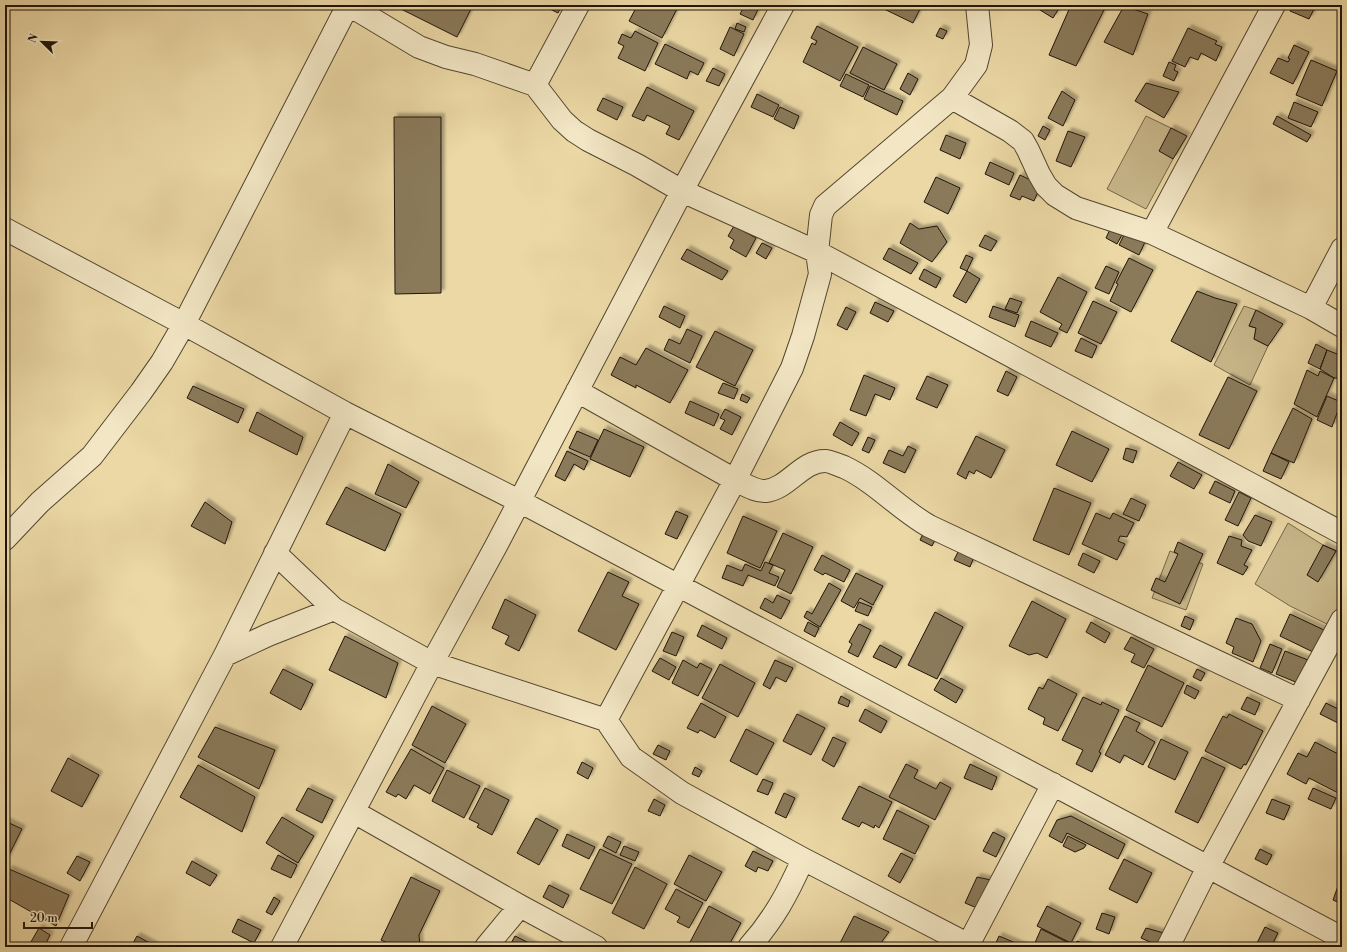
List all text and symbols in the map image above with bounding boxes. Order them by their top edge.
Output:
north arrow [22,22,62,62]
text: N [26,31,42,45]
scale bar [24,904,92,930]
text: 20 m [30,911,58,926]

